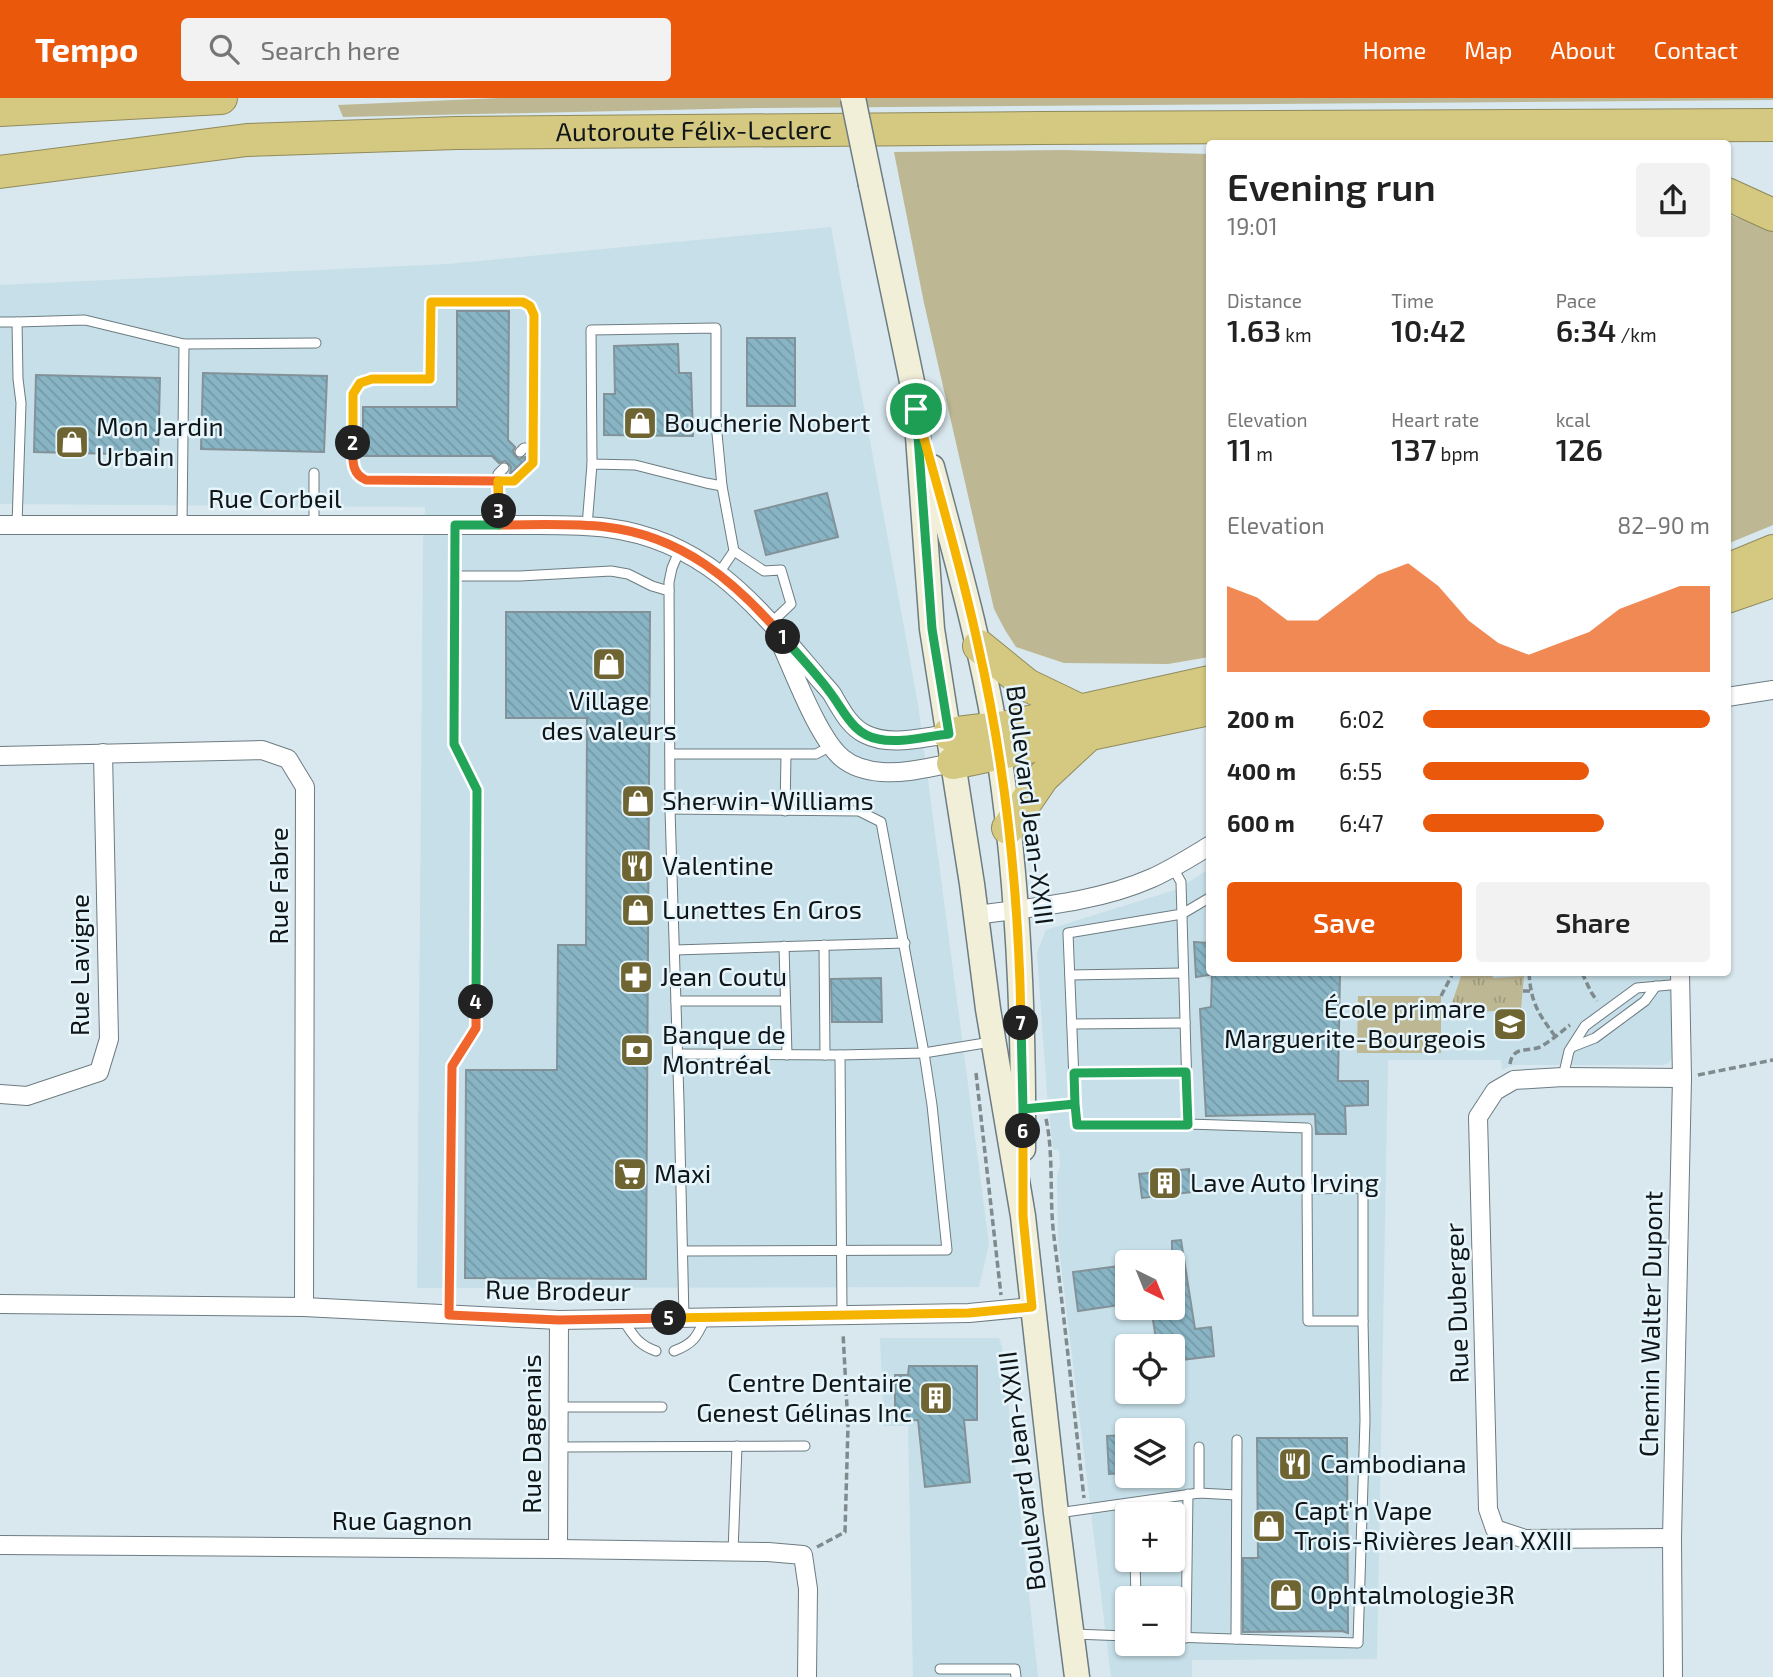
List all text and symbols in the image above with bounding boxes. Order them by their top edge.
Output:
search box [181,18,671,81]
text: Tempo [35,29,139,69]
icon: search [205,30,243,68]
text: Search here [261,34,400,65]
text: Home [1363,35,1426,64]
text: Map [1464,35,1512,64]
text: About [1550,35,1616,64]
text: Contact [1654,35,1738,64]
street label: Autoroute Félix-Leclerc [556,113,832,146]
text: Evening run [1227,163,1436,209]
button: share [1636,163,1710,237]
text: 19:01 [1227,212,1278,240]
text: Distance [1227,289,1302,312]
text: Time [1391,289,1434,312]
text: Pace [1556,289,1597,312]
text: 1.63 [1227,312,1281,348]
text: 10:42 [1391,312,1466,348]
text: 6:34 [1556,312,1616,348]
text: km [1281,323,1312,346]
text: /km [1616,323,1657,346]
pin [886,379,946,439]
icon: arrive [897,390,935,428]
shop icon: Boucherie Nobert [621,404,659,442]
place label: Boucherie Nobert [664,406,870,437]
text: Elevation [1227,408,1308,431]
text: Heart rate [1391,408,1479,431]
text: kcal [1556,408,1590,431]
place label: Mon Jardin Urbain [96,410,224,471]
shop icon: Mon Jardin Urbain [53,423,91,461]
pin: 2 [336,426,370,460]
text: 2 [347,431,358,454]
text: 11 [1227,431,1252,467]
text: 137 [1391,431,1436,467]
text: 126 [1556,431,1603,467]
text: m [1252,442,1273,465]
text: bpm [1436,442,1479,465]
street label: Rue Corbeil [208,482,342,513]
pin: 3 [482,494,516,528]
text: 3 [493,499,504,522]
text: Elevation [1227,511,1325,539]
text: 82–90 m [1617,511,1710,539]
pin: 1 [766,620,800,654]
text: 1 [778,625,787,648]
shop icon: Village des valeurs [590,645,628,683]
street label: Boulevard Jean-XXIII [1001,683,1062,926]
place label: Village des valeurs [541,684,677,745]
text: 200 m [1227,705,1295,733]
text: 6:02 [1339,705,1384,733]
text: 400 m [1227,757,1296,785]
text: 6:55 [1339,757,1382,785]
shop icon: Sherwin-Williams [619,782,657,820]
place label: Sherwin-Williams [662,784,874,815]
text: 600 m [1227,809,1295,837]
text: 6:47 [1339,809,1384,837]
street label: Rue Fabre [262,827,293,945]
restaurant icon: Valentine [618,847,656,885]
place label: Valentine [662,849,774,880]
button: Save [1227,882,1462,962]
button: Share [1476,882,1710,962]
shop icon: Lunettes En Gros [619,891,657,929]
place label: Lunettes En Gros [662,893,862,924]
street label: Rue Lavigne [63,894,94,1036]
pharmacy icon: Jean Coutu [617,958,655,996]
place label: Jean Coutu [660,960,787,991]
pin: 4 [458,984,494,1020]
text: 4 [469,990,482,1013]
place label: École primare Marguerite-Bourgeois [1224,992,1486,1053]
school or university icon: École primare Marguerite-Bourgeois [1491,1005,1529,1043]
pin: 7 [1004,1006,1038,1040]
text: 7 [1015,1011,1026,1034]
place label: Banque de Montréal [662,1018,786,1079]
bank icon: Banque de Montréal [618,1031,656,1069]
pin: 6 [1006,1114,1040,1148]
text: 6 [1017,1119,1028,1142]
supermarket icon: Maxi [611,1155,649,1193]
place label: Maxi [654,1157,711,1188]
building icon: Lave Auto Irving [1146,1164,1184,1202]
place label: Lave Auto Irving [1190,1166,1379,1197]
street label: Chemin Walter Dupont [1632,1190,1667,1457]
street label: Rue Duberger [1437,1222,1474,1384]
north arrow [1115,1250,1185,1320]
map controls [1115,1250,1185,1656]
street label: Rue Brodeur [485,1273,631,1306]
pin: 5 [652,1300,686,1336]
text: 5 [663,1306,674,1329]
button: locate [1115,1334,1185,1404]
street label: Boulevard Jean-XXIII [990,1350,1051,1593]
street label: Rue Dagenais [515,1354,546,1514]
place label: Centre Dentaire Genest Gélinas Inc [696,1366,912,1427]
building icon: Centre Dentaire Genest Gélinas Inc [917,1379,955,1417]
button: layers [1115,1418,1185,1488]
restaurant icon: Cambodiana [1276,1445,1314,1483]
place label: Cambodiana [1320,1447,1466,1478]
place label: Capt'n Vape Trois-Rivières Jean XXIII [1294,1494,1572,1555]
button: + [1115,1502,1185,1572]
street label: Rue Gagnon [332,1504,472,1535]
shop icon: Capt'n Vape Trois-Rivières Jean XXIII [1250,1507,1288,1545]
shop icon: Ophtalmologie3R [1267,1576,1305,1614]
place label: Ophtalmologie3R [1310,1578,1515,1609]
button: − [1115,1586,1185,1656]

